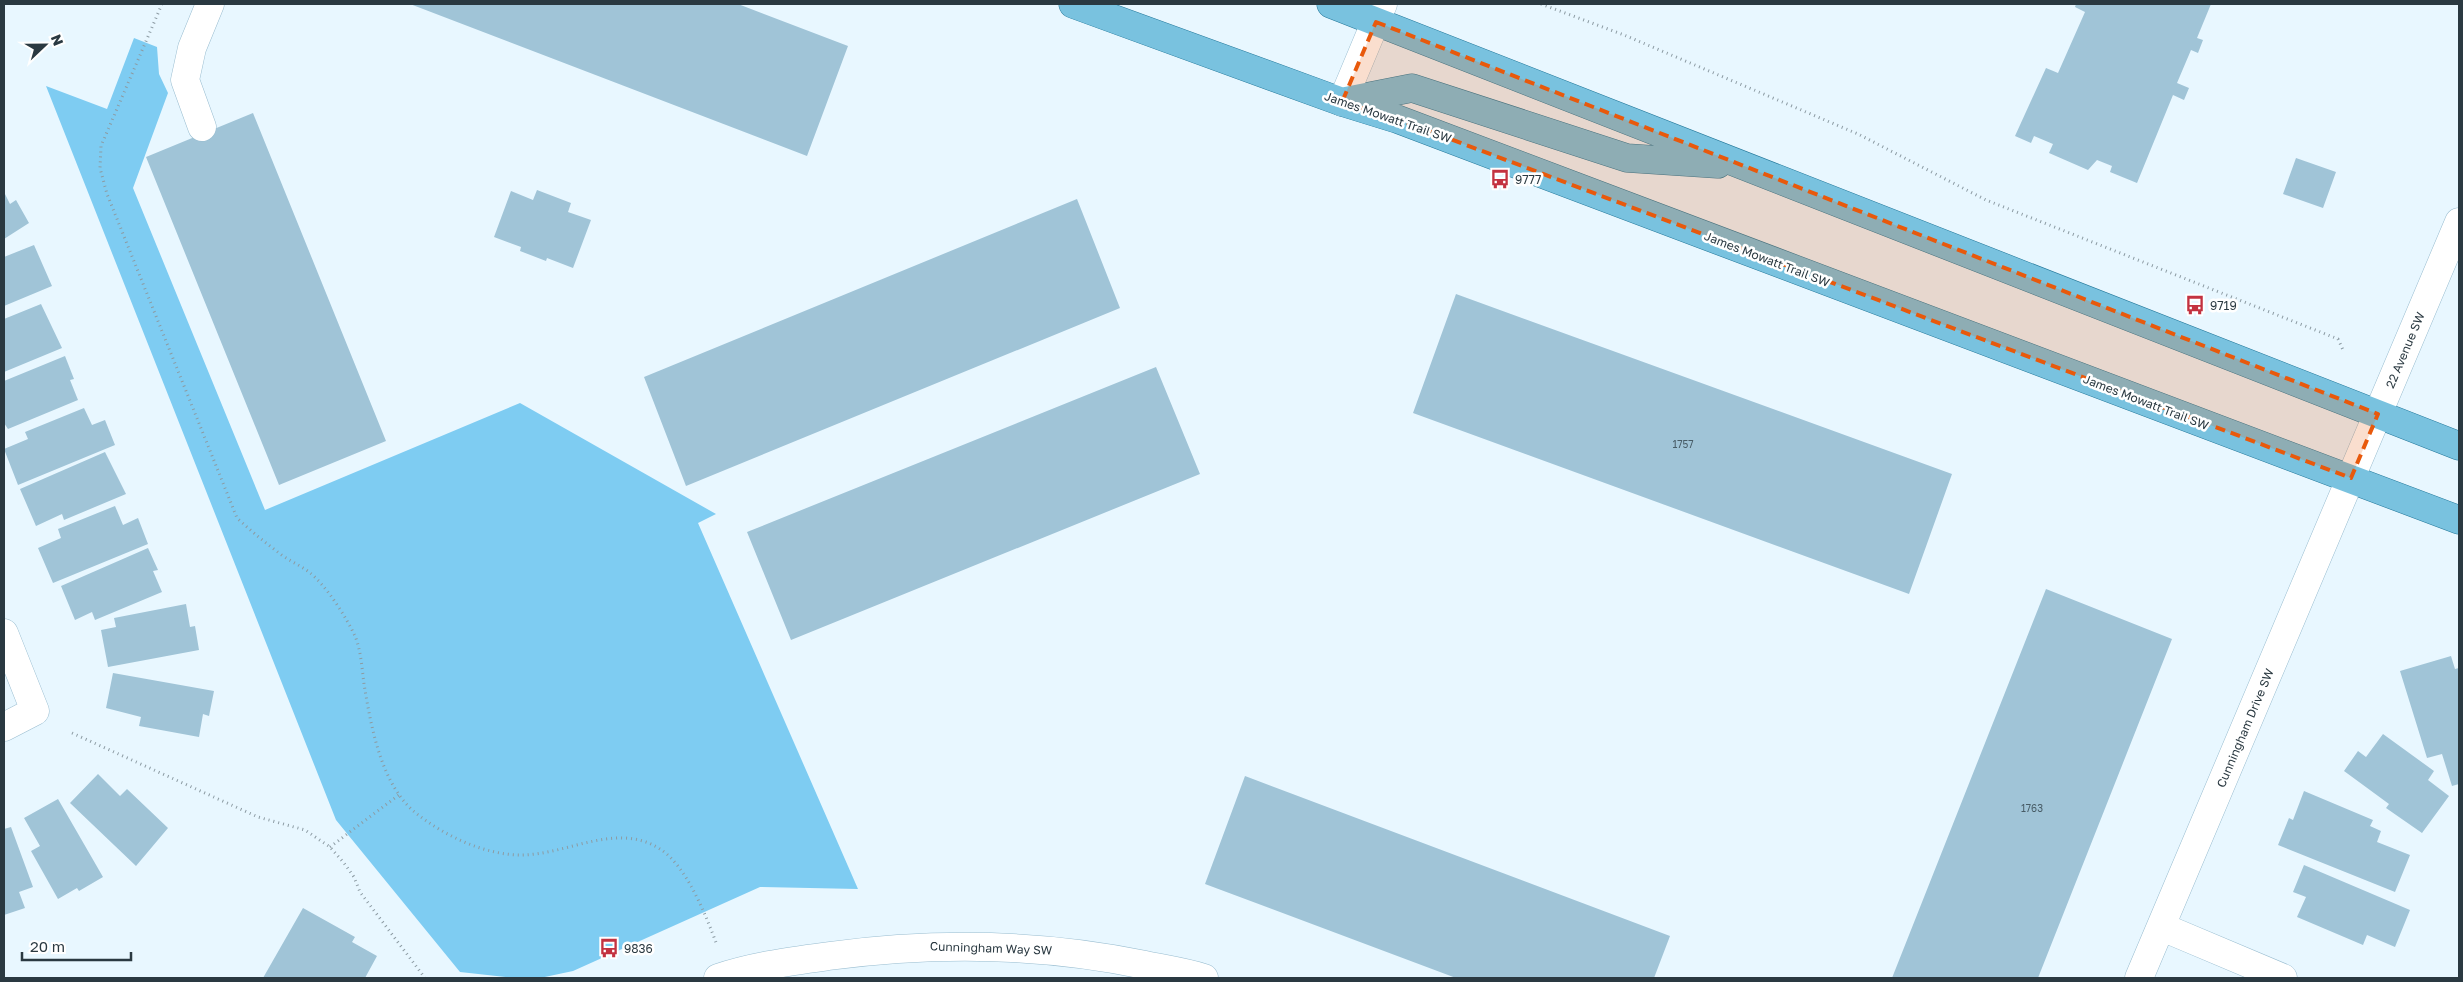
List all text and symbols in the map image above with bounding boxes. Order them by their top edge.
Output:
north arrow [20,20,70,70]
text: N [48,32,67,48]
street label: James Mowatt Trail SW [1323,88,1454,146]
bus stop icon: 9777 [1489,168,1511,190]
place label: 9777 [1515,172,1541,187]
street label: James Mowatt Trail SW [1702,228,1832,290]
bus stop icon: 9719 [2184,294,2206,316]
place label: 9719 [2210,298,2237,313]
street label: 22 Avenue SW [2382,309,2428,390]
street label: James Mowatt Trail SW [2081,371,2211,433]
house number: 1757 [1672,438,1694,450]
street label: Cunningham Drive SW [2213,666,2277,790]
house number: 1763 [2021,802,2043,814]
scale bar [22,930,131,962]
text: 20 m [30,937,65,955]
bus stop icon: 9836 [598,937,620,959]
street label: Cunningham Way SW [930,938,1053,958]
place label: 9836 [624,941,653,956]

